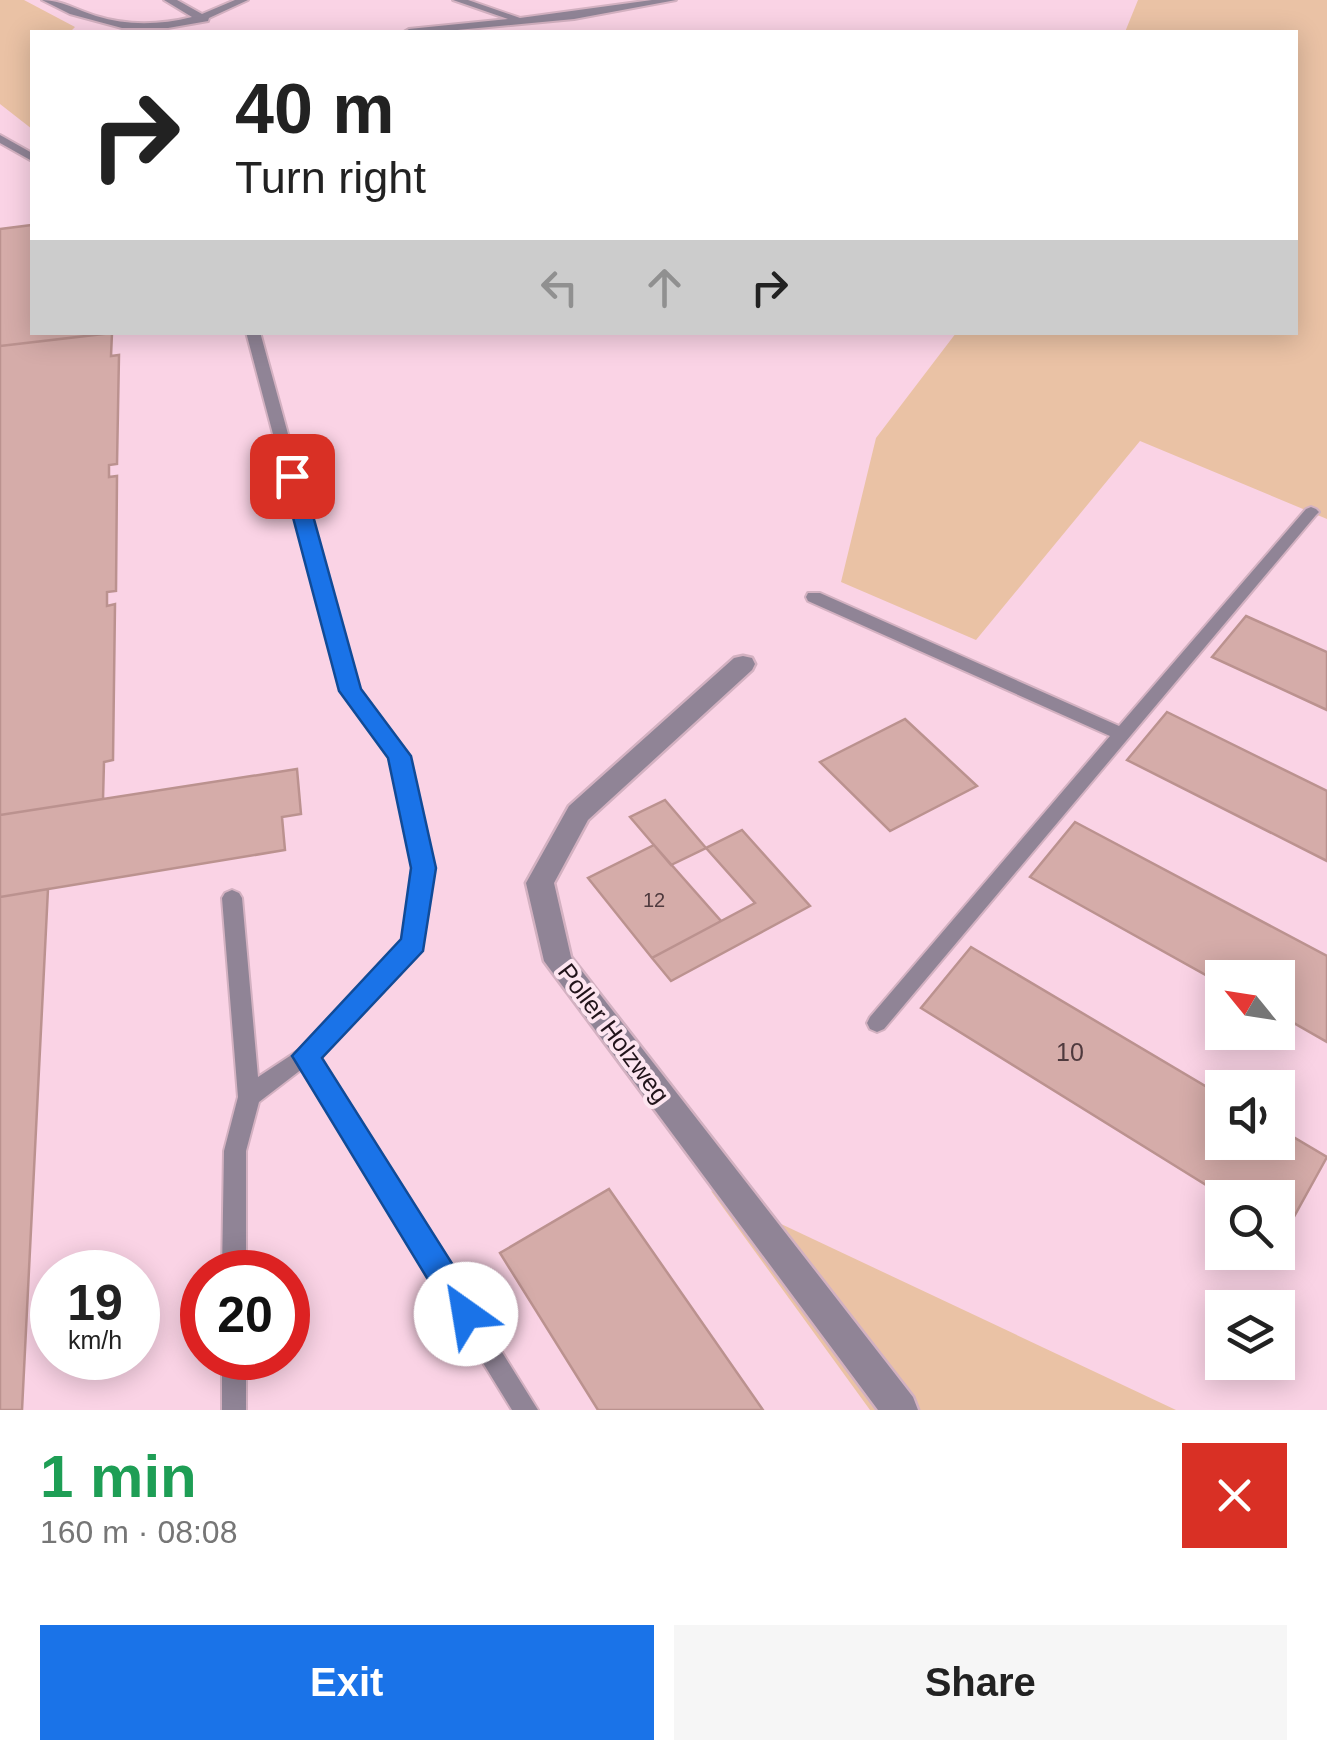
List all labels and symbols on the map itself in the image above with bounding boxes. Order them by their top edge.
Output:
pin [250,434,335,519]
house number: 12 [643,889,665,911]
street label: Poller Holzweg [553,958,675,1108]
north arrow [1205,960,1295,1050]
house number: 10 [1056,1038,1084,1066]
speed limit sign: 20 [180,1250,310,1380]
position arrow [414,1262,518,1366]

